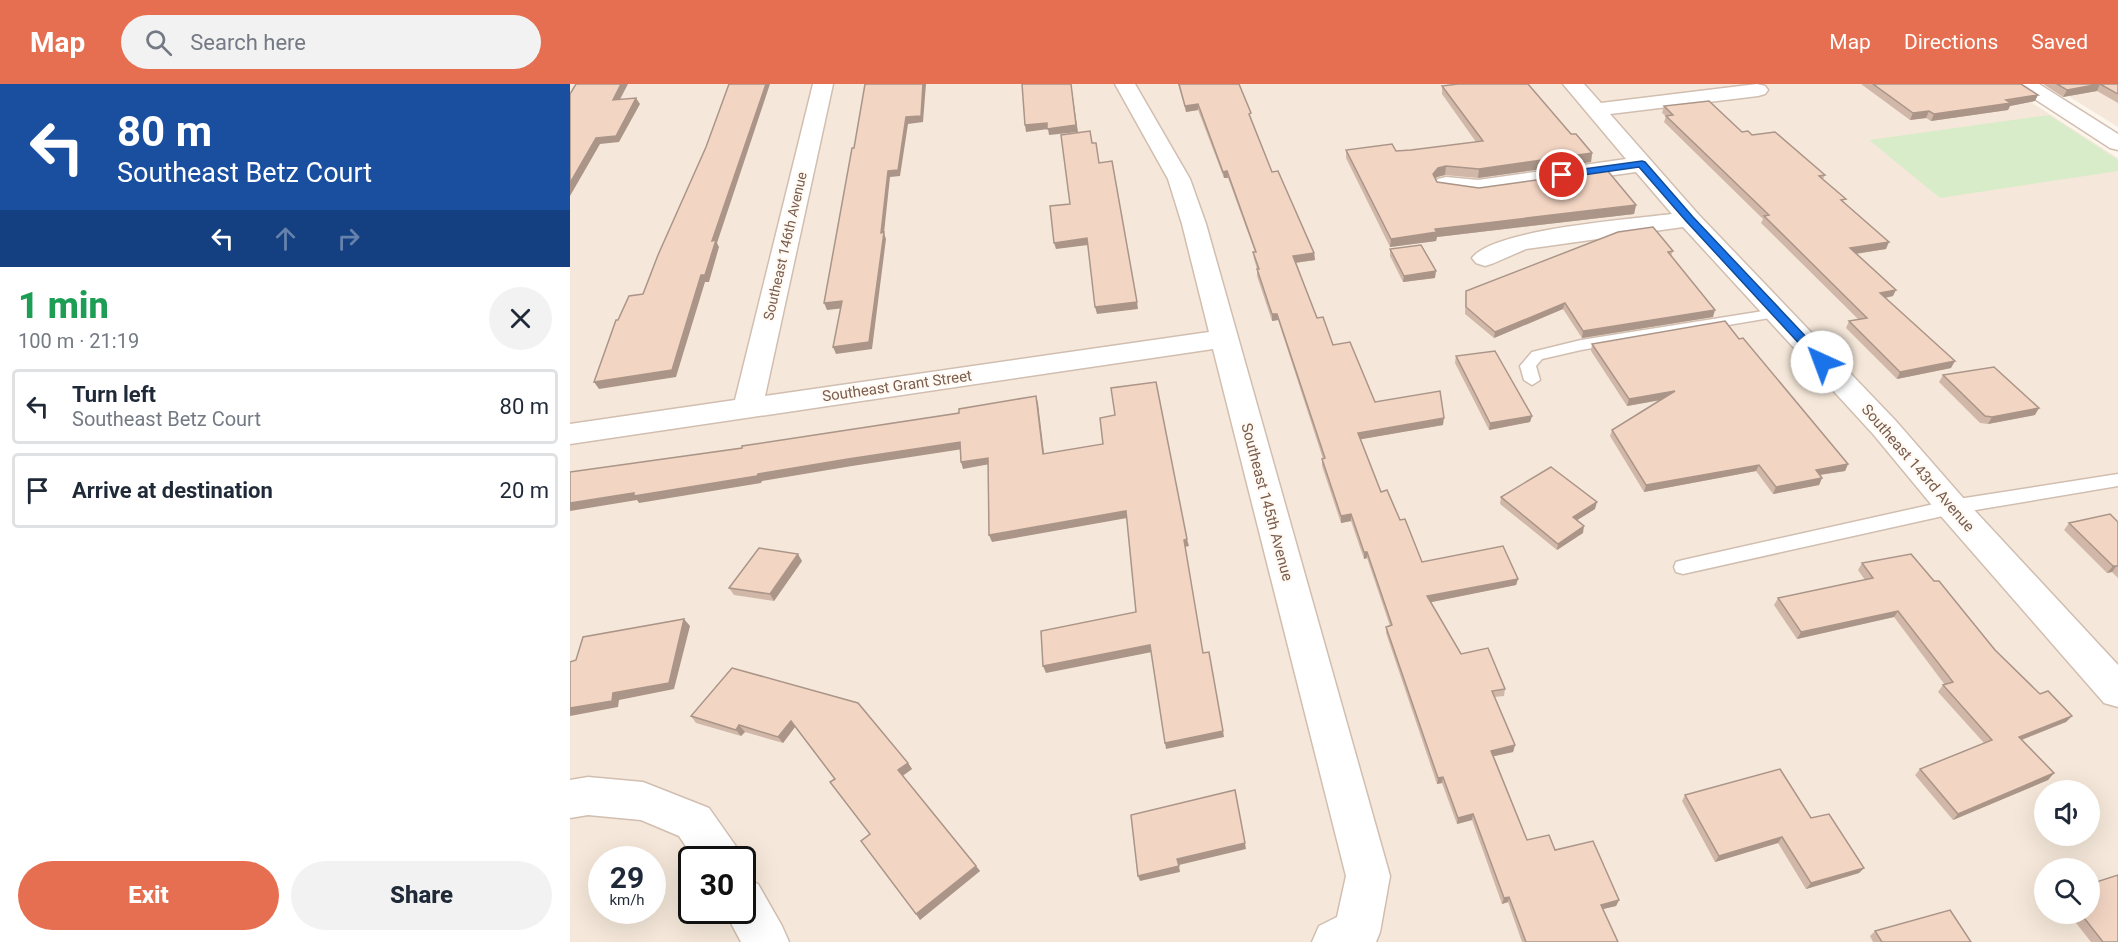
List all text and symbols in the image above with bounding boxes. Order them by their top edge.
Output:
search box [121,15,541,69]
text: Map [30,26,85,59]
icon: search [142,26,175,59]
text: Search here [190,30,306,55]
text: Map [1829,30,1871,54]
text: Directions [1904,30,1998,54]
text: Saved [2031,30,2088,54]
text: 80 m [117,107,212,156]
icon: left [18,108,96,186]
pin [1536,149,1587,200]
text: Southeast Betz Court [117,157,372,189]
icon: arrive [1545,158,1578,191]
street label: Southeast 146th Avenue [760,170,810,322]
icon: left [206,222,239,255]
icon: ahead [269,222,302,255]
icon: right [332,222,365,255]
text: 1 min [18,285,109,327]
button: close [489,287,552,350]
text: 100 m · 21:19 [18,329,139,353]
position arrow [1790,330,1854,394]
street label: Southeast Grant Street [821,367,973,405]
text: Turn left [72,382,156,407]
icon: left [21,390,54,423]
text: 80 m [500,394,549,419]
street label: Southeast 143rd Avenue [1858,401,1978,535]
text: Southeast Betz Court [72,407,261,431]
street label: Southeast 145th Avenue [1237,421,1297,583]
icon: arrive [21,474,54,507]
text: Arrive at destination [72,478,273,503]
text: 20 m [500,478,549,503]
map controls [2034,780,2100,924]
button: sound [2034,780,2100,846]
speed limit sign: 30 [678,846,756,924]
button: search [2034,858,2100,924]
text: 29 [610,860,644,895]
button: Exit [18,861,279,930]
button: Share [291,861,552,930]
text: km/h [609,891,645,909]

